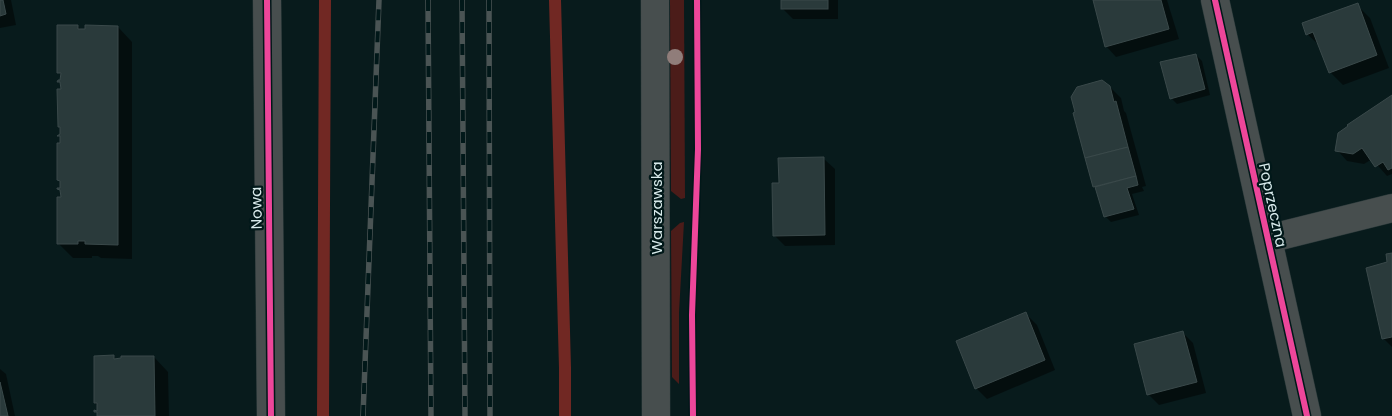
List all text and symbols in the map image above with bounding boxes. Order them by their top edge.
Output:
street label: Warszawska [646,161,667,255]
street label: Poprzeczna [1254,161,1292,249]
street label: Nowa [245,187,267,229]

